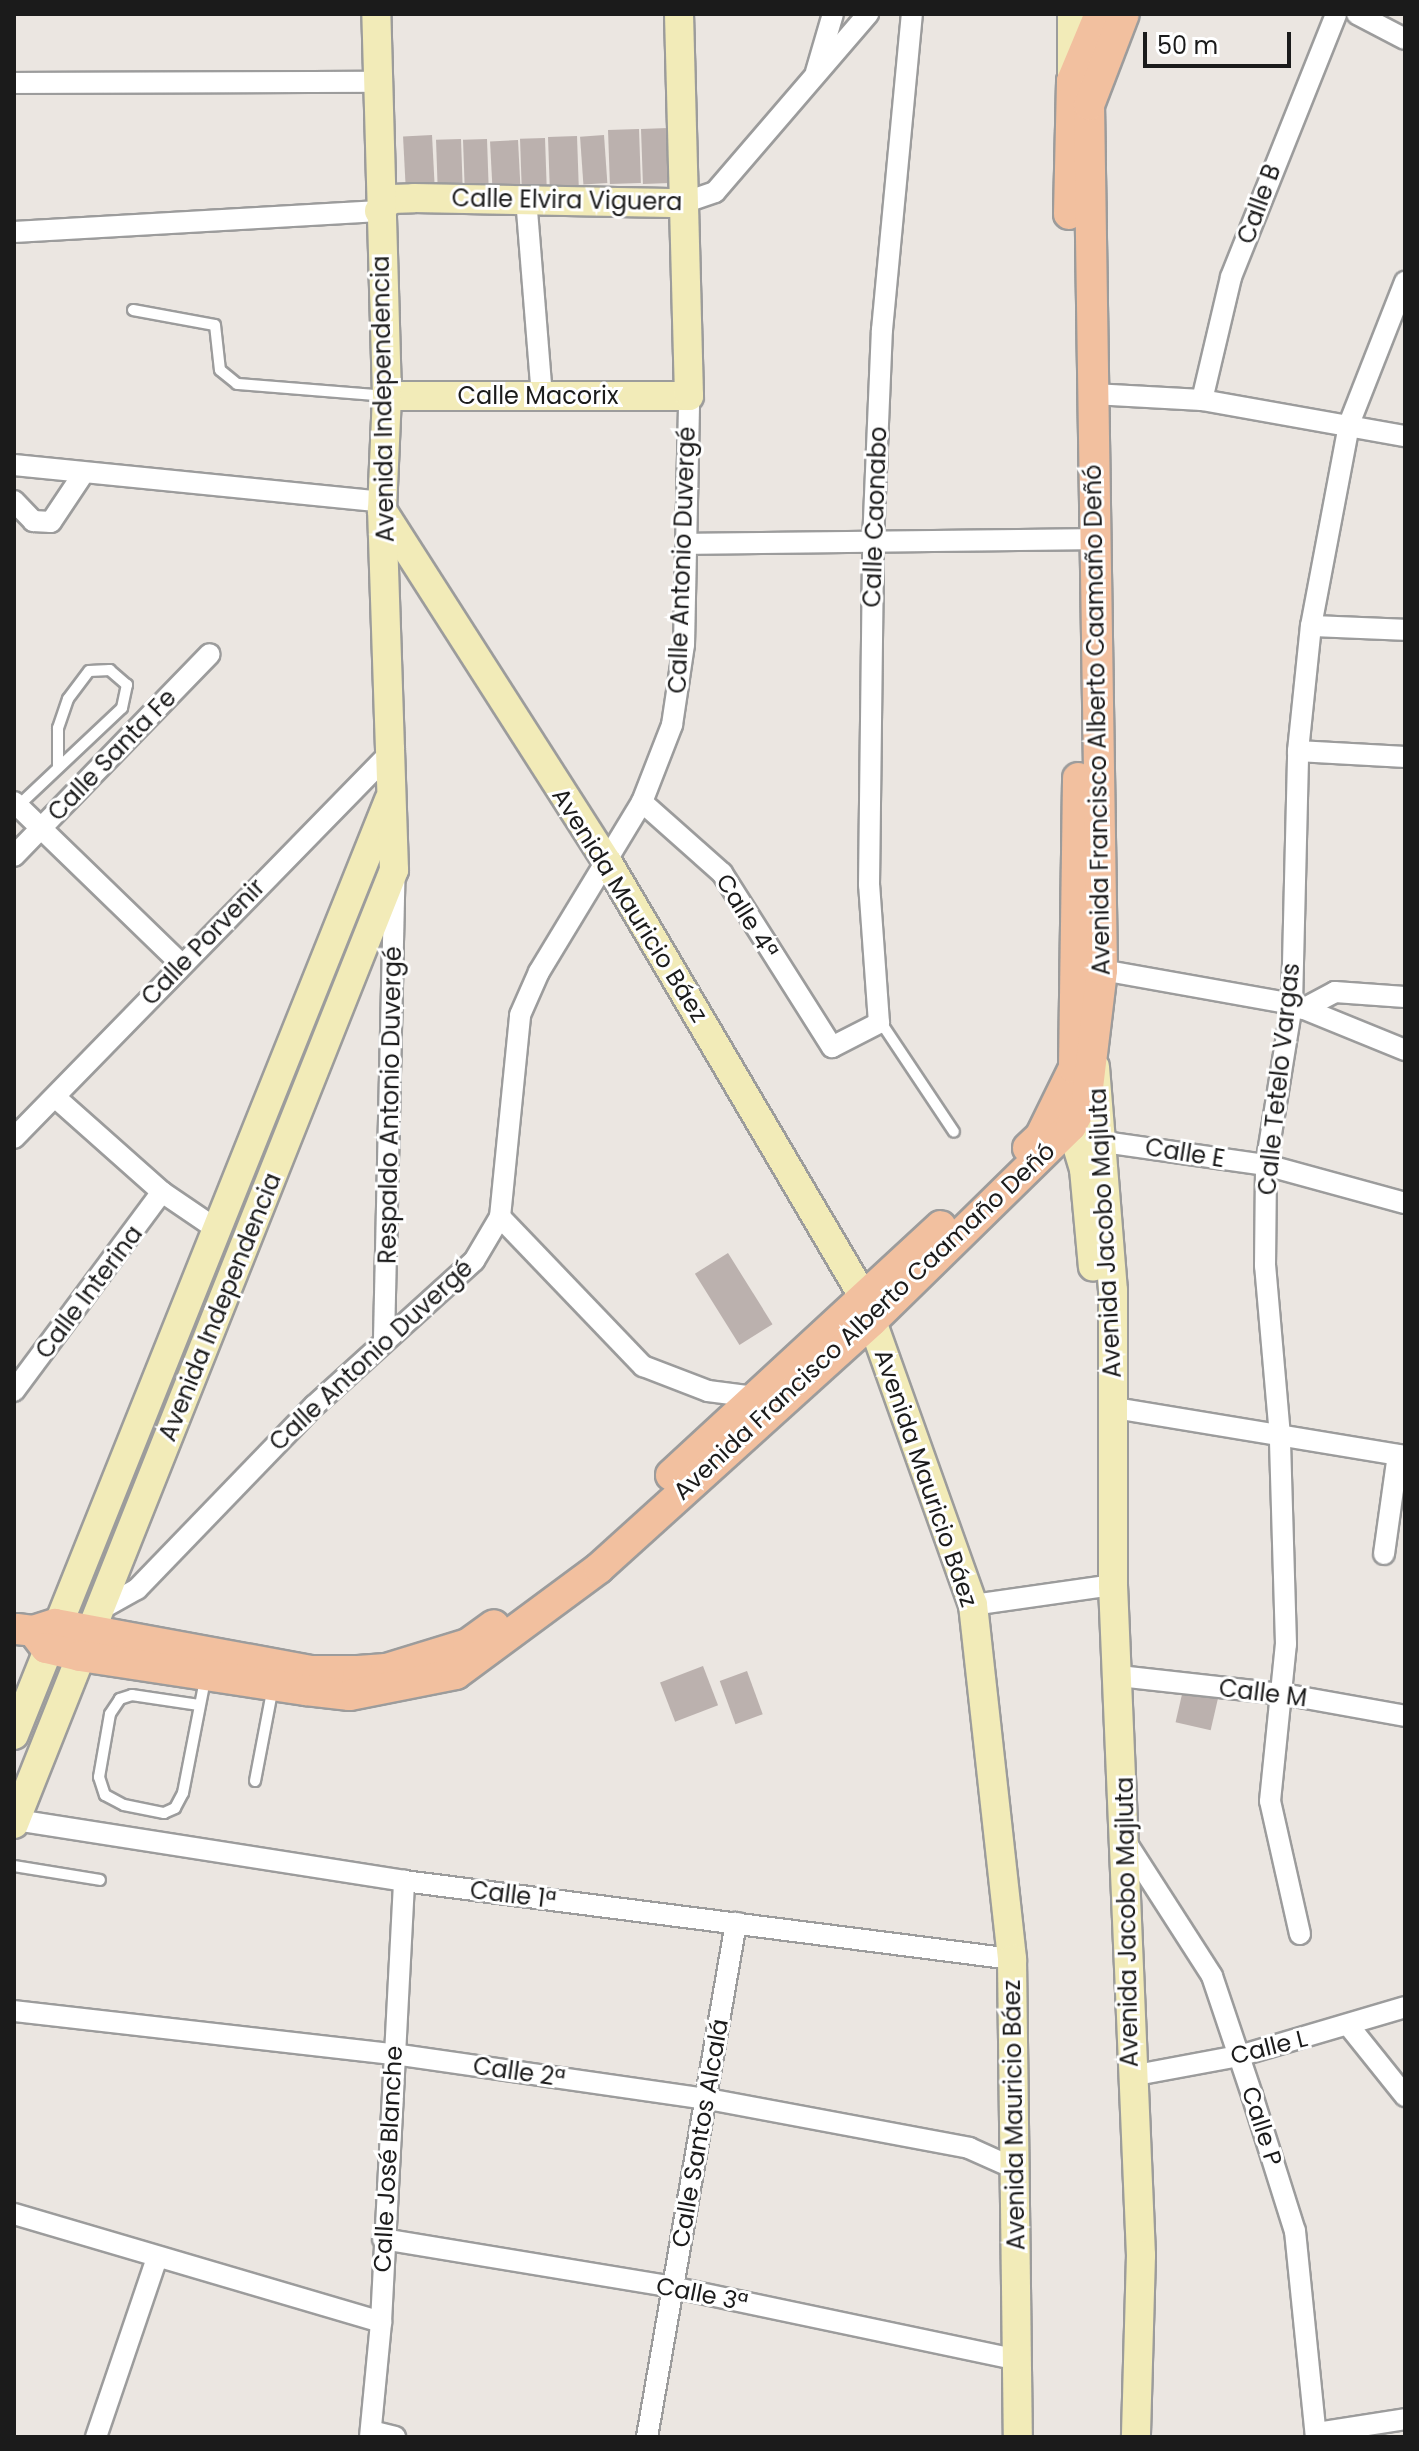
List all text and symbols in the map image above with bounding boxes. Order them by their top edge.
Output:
scale bar [1147,16,1295,66]
text: 50 m [1157,29,1218,62]
street label: Calle B [1231,160,1287,248]
street label: Calle Elvira Viguera [451,184,683,216]
street label: Avenida Independencia [366,255,400,543]
street label: Calle Macorix [457,382,619,410]
street label: Calle Antonio Duvergé [663,426,701,694]
street label: Calle Caonabo [857,426,893,608]
street label: Avenida Francisco Alberto Caamaño Deñó [1078,464,1116,976]
street label: Calle Santa Fe [42,683,182,827]
street label: Avenida Mauricio Báez [546,783,714,1027]
street label: Calle 4ª [710,869,784,963]
street label: Calle Porvenir [135,873,271,1011]
street label: Respaldo Antonio Duvergé [373,946,407,1264]
street label: Calle Tetelo Vargas [1252,961,1306,1197]
street label: Avenida Jacobo Majluta [1083,1087,1127,1379]
street label: Calle E [1143,1133,1227,1173]
street label: Avenida Francisco Alberto Caamaño Deñó [667,1136,1061,1506]
street label: Avenida Independencia [153,1169,287,1445]
street label: Calle Interina [30,1220,148,1364]
street label: Calle Antonio Duvergé [263,1253,479,1457]
street label: Avenida Mauricio Báez [868,1345,984,1611]
street label: Calle M [1217,1673,1309,1713]
street label: Avenida Jacobo Majluta [1110,1776,1144,2068]
street label: Calle 1ª [468,1875,558,1915]
street label: Avenida Mauricio Báez [997,1979,1031,2251]
street label: Calle Santos Alcalá [666,2016,734,2250]
street label: Calle L [1228,2024,1310,2070]
street label: Calle José Blanche [368,2045,408,2273]
street label: Calle 2ª [471,2051,567,2093]
street label: Calle P [1236,2083,1288,2169]
street label: Calle 3ª [654,2271,750,2317]

